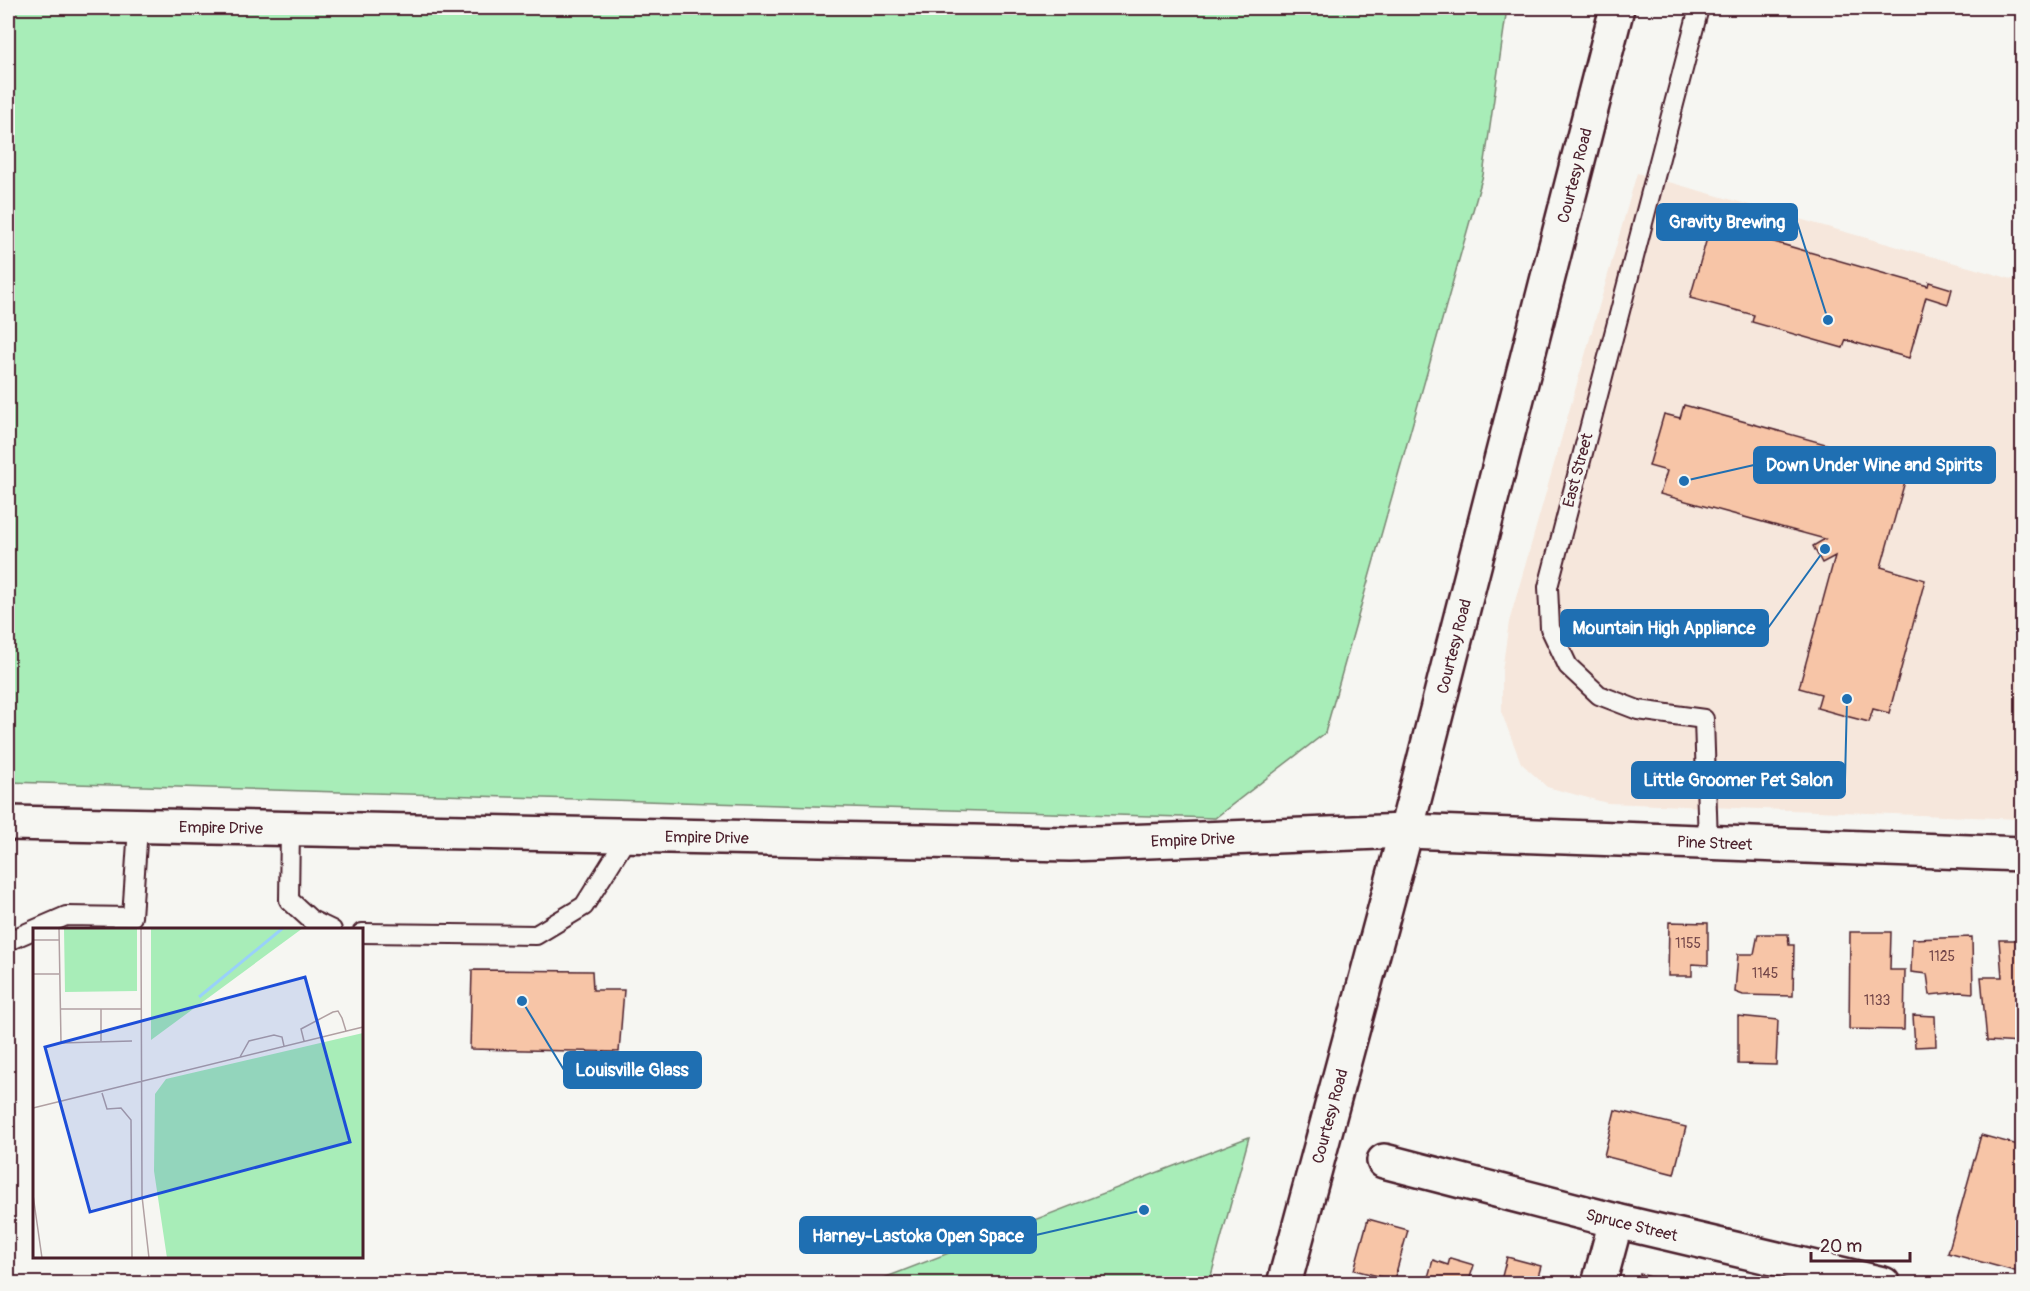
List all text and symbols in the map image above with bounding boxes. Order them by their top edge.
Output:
street label: Courtesy Road [1553,126,1597,225]
callout: Gravity Brewing [1657,204,1797,240]
text: Gravity Brewing [1669,211,1785,234]
street label: East Street [1558,430,1598,510]
callout: Down Under Wine and Spirits [1754,447,1995,483]
text: Down Under Wine and Spirits [1766,454,1983,477]
street label: Courtesy Road [1433,597,1476,696]
callout: Mountain High Appliance [1561,610,1768,646]
text: Mountain High Appliance [1573,617,1757,640]
callout: Little Groomer Pet Salon [1632,762,1845,798]
text: Little Groomer Pet Salon [1643,769,1833,792]
street label: Empire Drive [179,817,263,839]
street label: Empire Drive [665,827,749,849]
street label: Empire Drive [1150,829,1235,852]
street label: Pine Street [1677,832,1753,855]
inset map [33,928,363,1258]
house number: 1155 [1675,935,1701,952]
house number: 1125 [1929,948,1955,965]
house number: 1145 [1752,965,1778,982]
house number: 1133 [1864,992,1890,1009]
callout: Louisville Glass [564,1052,701,1088]
text: Louisville Glass [575,1059,690,1082]
street label: Courtesy Road [1308,1067,1353,1166]
street label: Spruce Street [1584,1205,1680,1246]
callout: Harney-Lastoka Open Space [800,1217,1036,1253]
text: Harney-Lastoka Open Space [812,1225,1025,1248]
scale bar [1811,1225,1910,1263]
text: 20 m [1820,1235,1862,1258]

